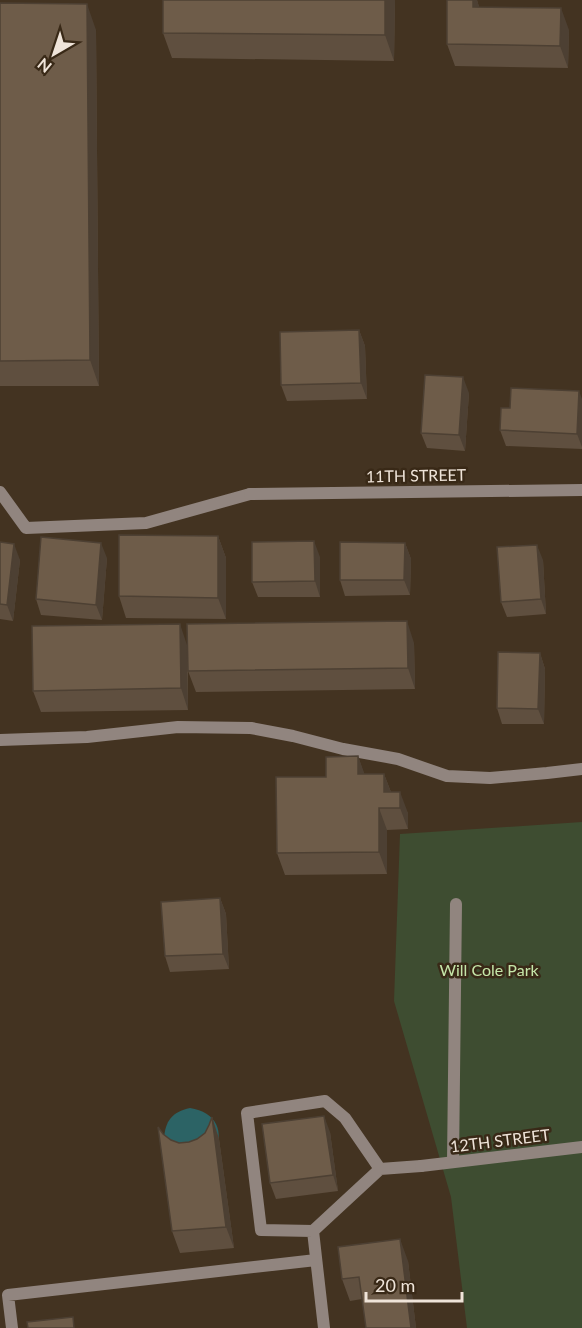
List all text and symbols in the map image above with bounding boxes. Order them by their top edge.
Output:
north arrow [24,24,84,84]
text: N [33,55,55,77]
street label: 11TH STREET [366,465,467,485]
park label: Will Cole Park [439,960,539,979]
street label: 12TH STREET [449,1124,552,1156]
scale bar [366,1265,462,1303]
text: 20 m [375,1274,415,1296]

